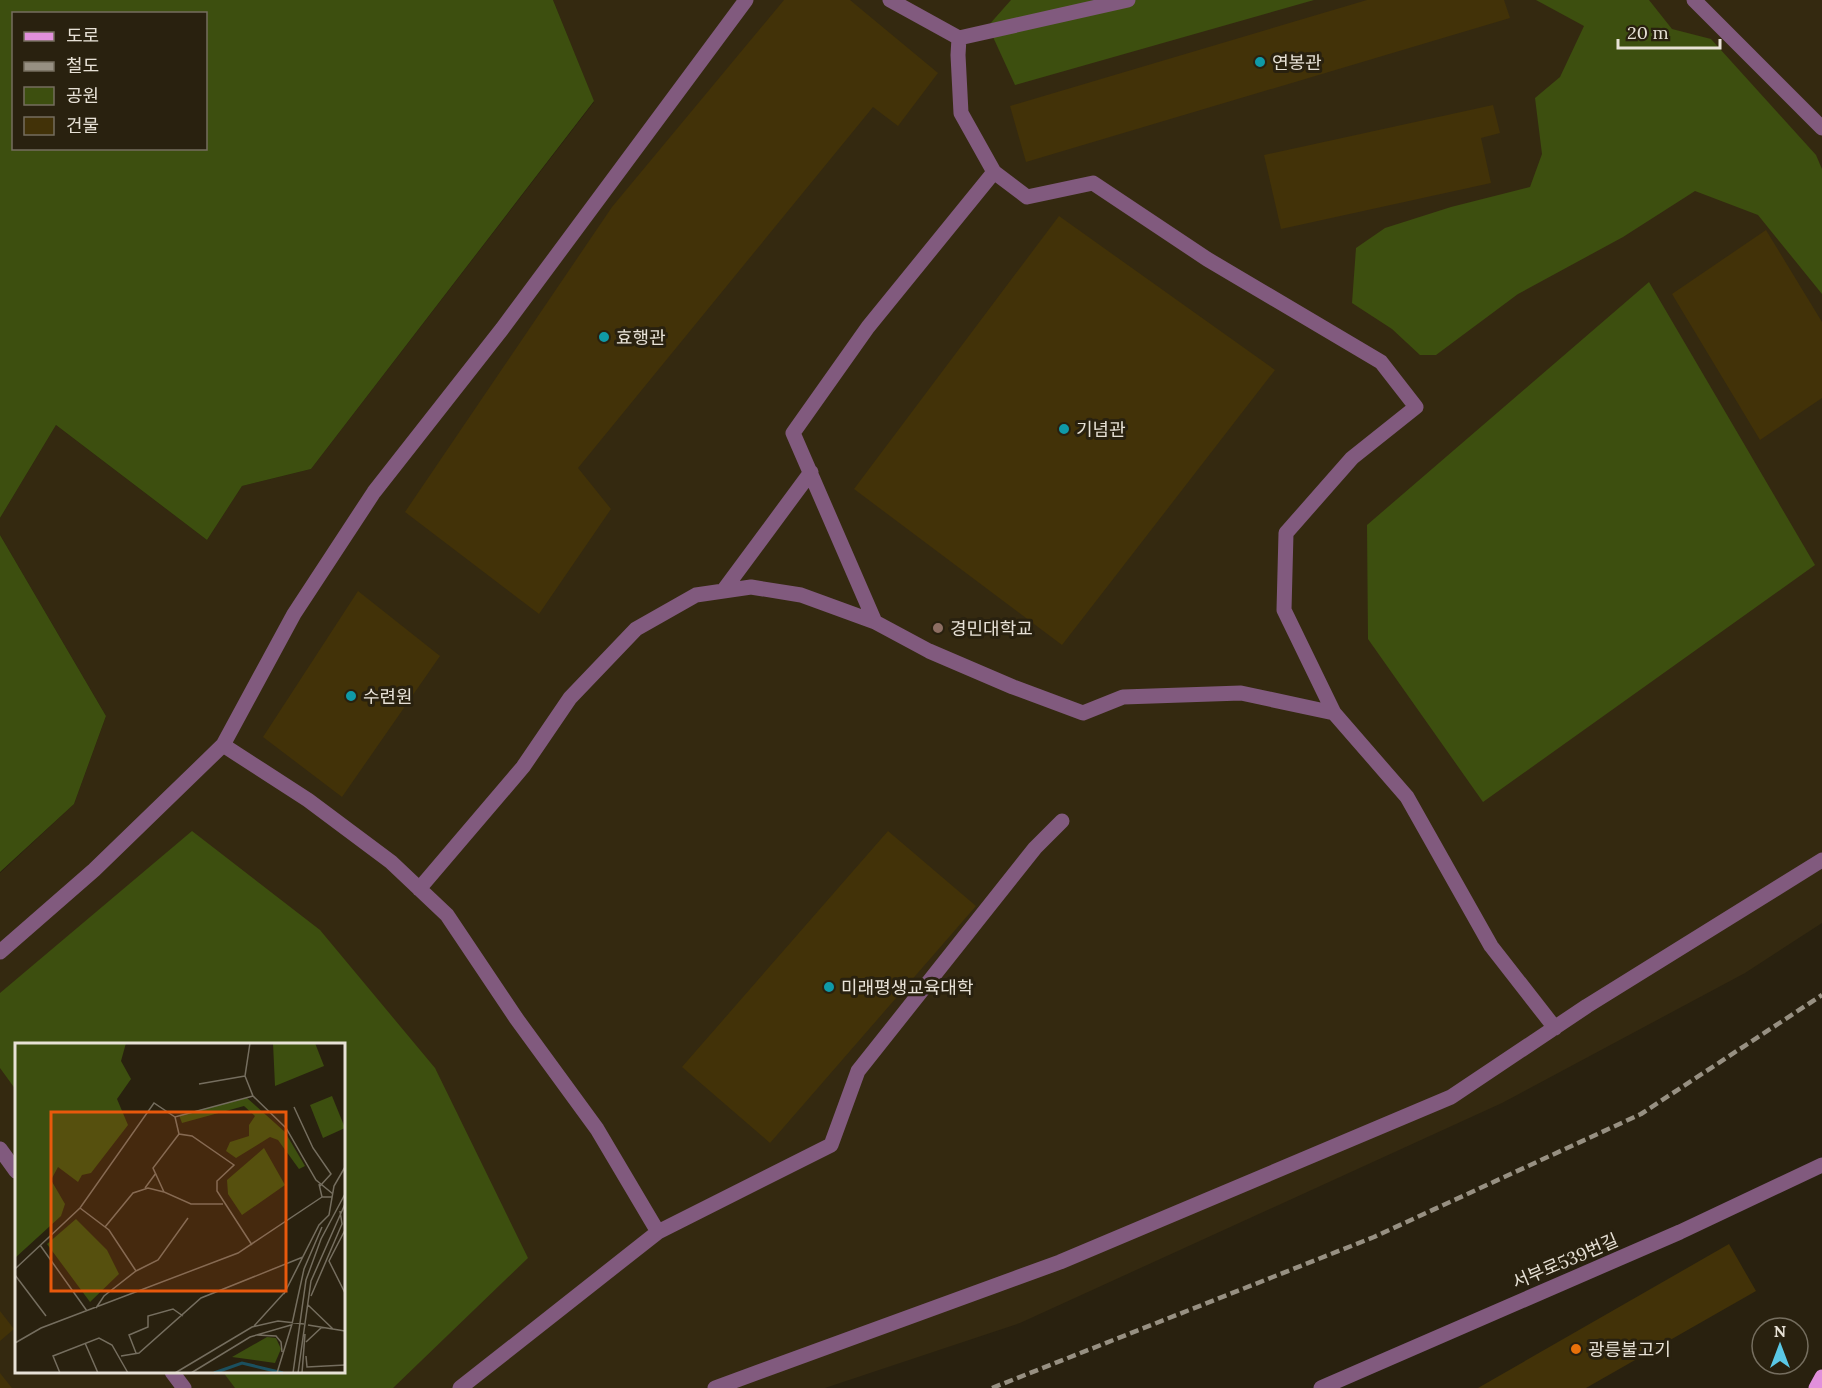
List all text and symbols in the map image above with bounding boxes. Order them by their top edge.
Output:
legend [12,12,207,150]
scale bar [1618,12,1720,50]
text: 20 m [1627,21,1669,44]
text: 도로 [66,24,99,47]
place label: 연봉관 [1272,51,1322,74]
text: 철도 [66,54,99,77]
marker: 연봉관 [1253,55,1267,69]
text: 공원 [66,84,99,107]
text: 건물 [66,114,99,137]
place label: 효행관 [616,326,666,349]
marker: 효행관 [597,330,611,344]
place label: 기념관 [1076,418,1126,441]
marker: 기념관 [1057,422,1071,436]
place label: 경민대학교 [950,617,1033,640]
marker: 경민대학교 [931,621,945,635]
place label: 수련원 [363,685,413,708]
marker: 수련원 [344,689,358,703]
place label: 미래평생교육대학 [841,976,973,999]
marker: 미래평생교육대학 [822,980,836,994]
inset map [15,1043,345,1373]
street label: 서부로539번길 [1508,1228,1622,1294]
north arrow [1750,1316,1810,1376]
text: N [1774,1321,1786,1341]
place label: 광릉불고기 [1588,1338,1671,1361]
marker: 광릉불고기 [1569,1342,1583,1356]

